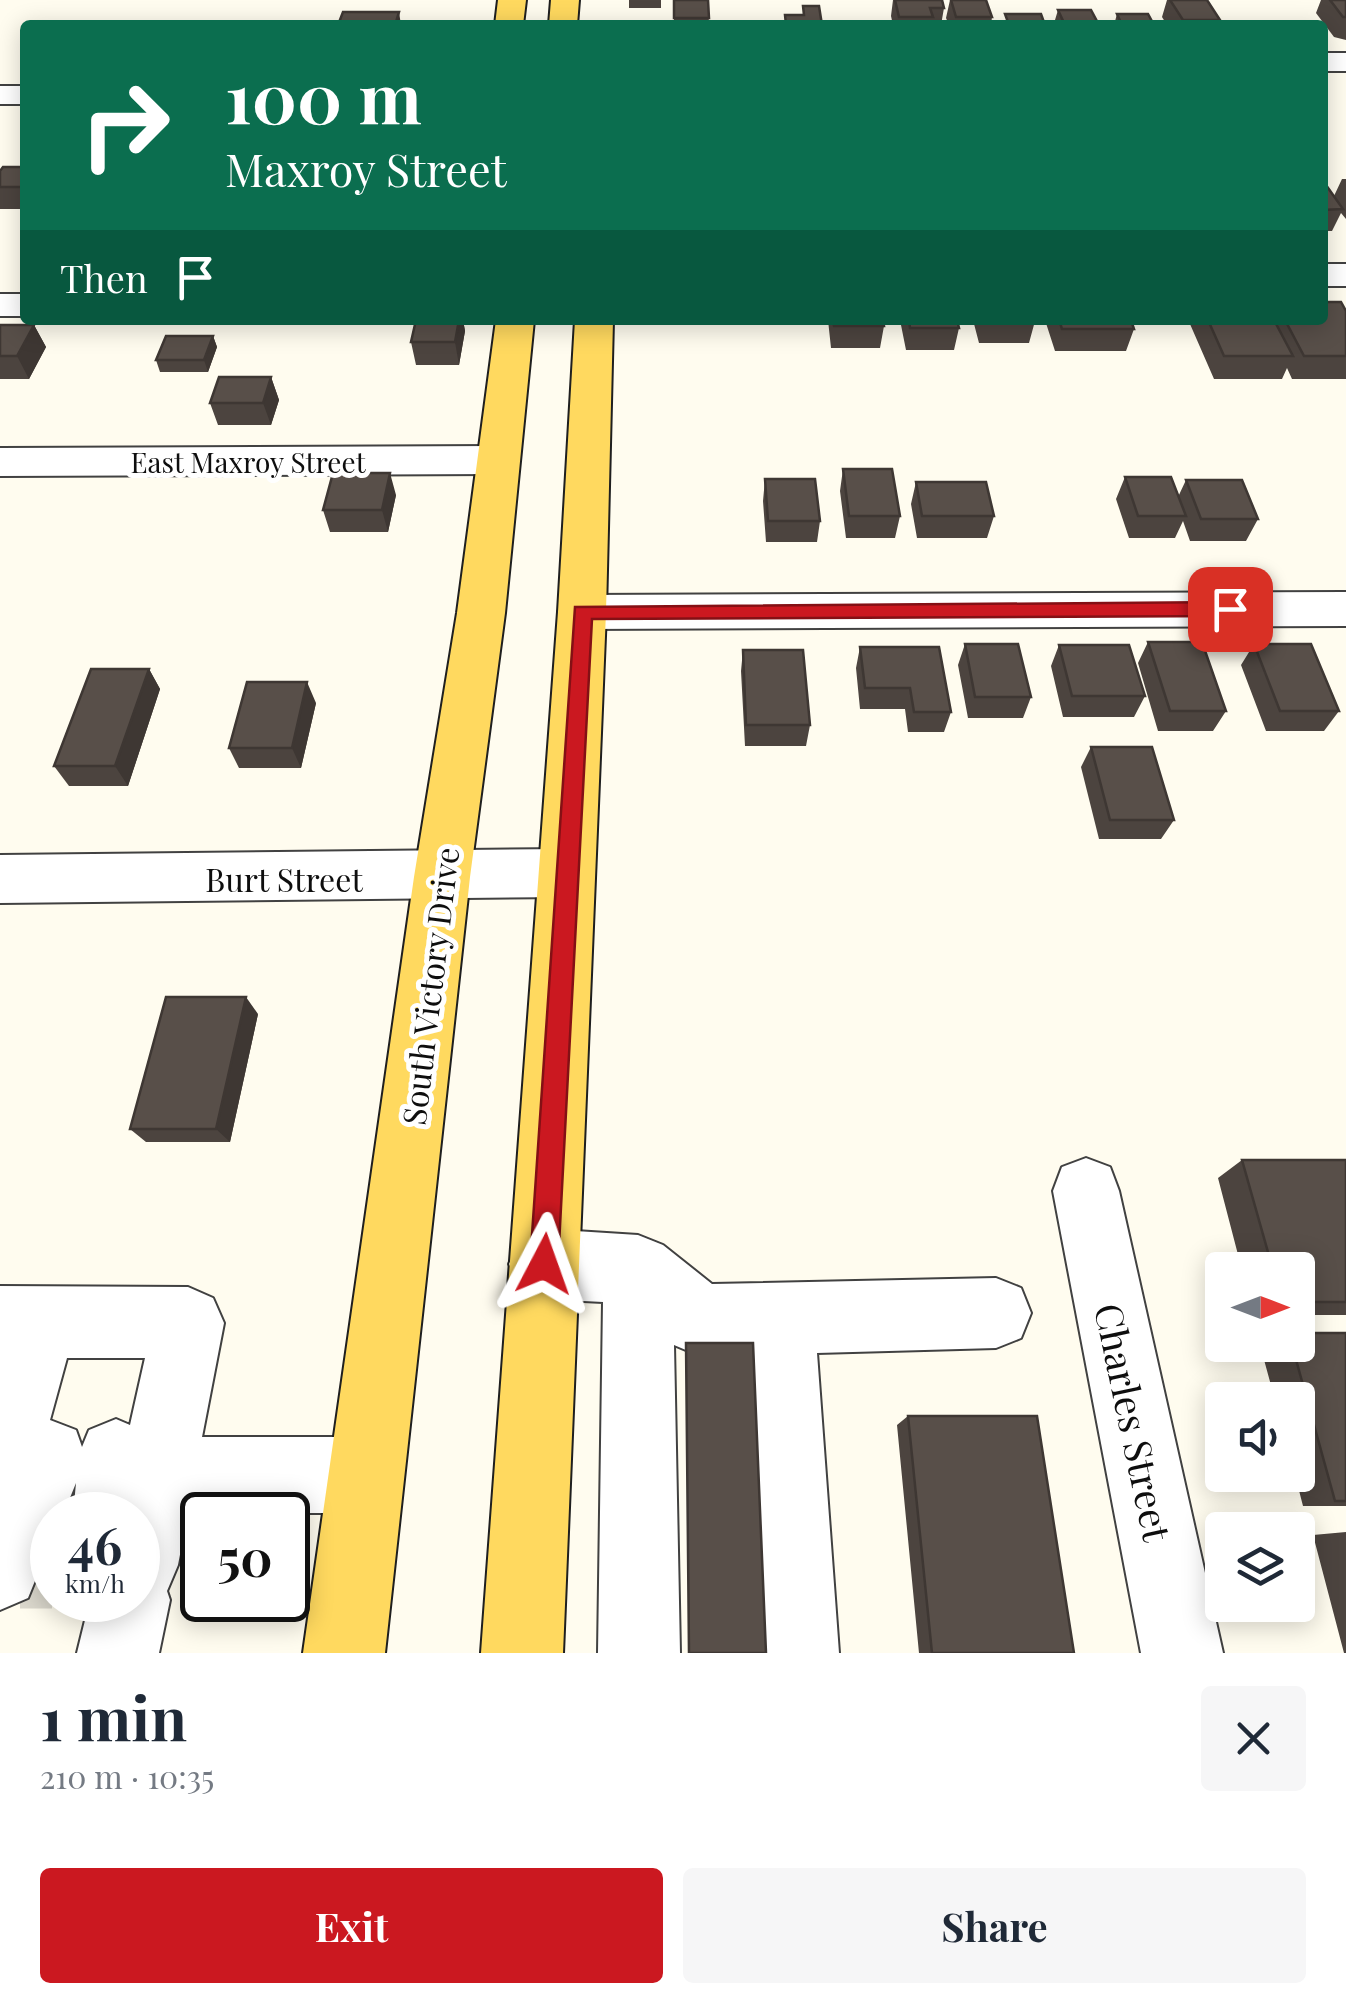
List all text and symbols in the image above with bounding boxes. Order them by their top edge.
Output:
text: 100 m [225,48,422,142]
icon: right [60,60,190,190]
text: Maxroy Street [225,138,507,198]
icon: arrive [168,250,223,305]
text: Then [60,252,148,303]
street label: East Maxroy Street [130,443,367,480]
pin [1188,567,1273,652]
icon: arrive [1203,582,1258,637]
street label: South Victory Drive [391,845,467,1127]
street label: Burt Street [205,857,363,900]
position arrow [492,1212,596,1316]
north arrow [1205,1252,1315,1362]
map controls [1205,1252,1315,1622]
street label: Charles Street [1084,1298,1184,1546]
button: sound [1205,1382,1315,1492]
speed limit sign: 50 [180,1492,310,1622]
text: 46 [68,1511,122,1578]
button: layers [1205,1512,1315,1622]
text: km/h [65,1566,125,1599]
text: 1 min [40,1676,187,1756]
button: close [1201,1686,1306,1791]
text: 210 m · 10:35 [40,1754,214,1797]
button: Exit [40,1868,663,1983]
button: Share [683,1868,1306,1983]

